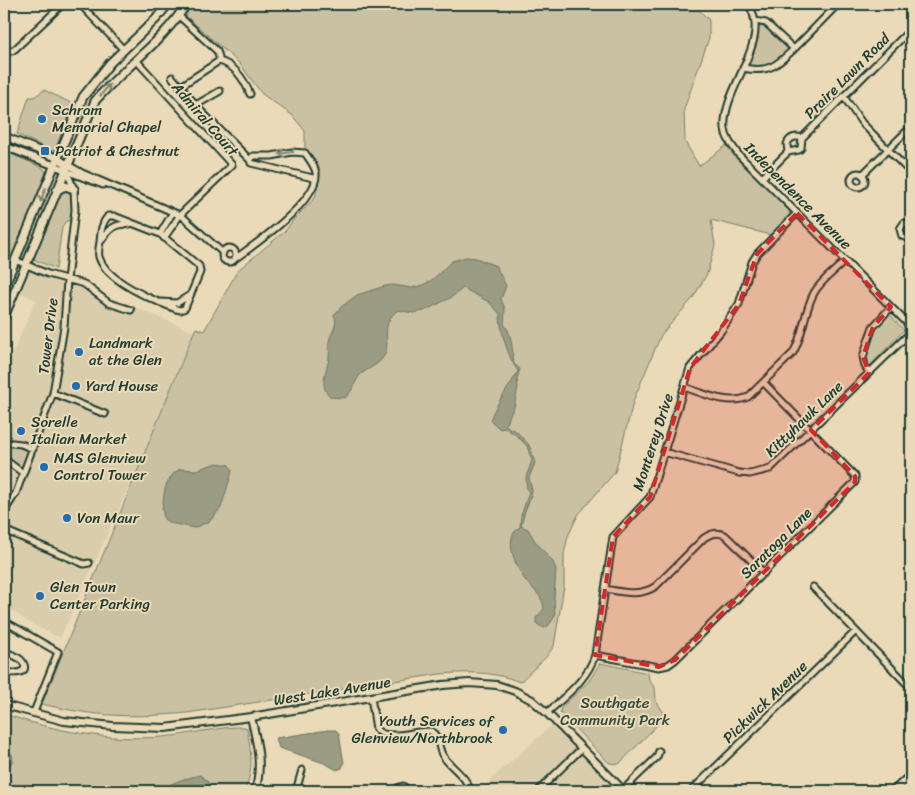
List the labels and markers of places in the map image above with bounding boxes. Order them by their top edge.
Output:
place label: Schram Memorial Chapel [52,97,162,140]
marker: Schram Memorial Chapel [36,113,48,125]
place label: Patriot & Chestnut [55,138,180,164]
marker: Patriot & Chestnut [39,145,51,157]
place label: Landmark at the Glen [89,330,162,373]
marker: Landmark at the Glen [73,346,85,358]
place label: Yard House [86,373,159,399]
marker: Yard House [70,380,82,392]
place label: Sorelle Italian Market [30,409,128,452]
marker: Sorelle Italian Market [15,425,27,437]
place label: NAS Glenview Control Tower [54,445,147,488]
marker: NAS Glenview Control Tower [38,461,50,473]
place label: Von Maur [77,505,140,531]
marker: Von Maur [61,512,73,524]
place label: Glen Town Center Parking [50,574,151,617]
marker: Glen Town Center Parking [34,590,46,602]
place label: Youth Services of Glenview/Northbrook [351,708,495,751]
marker: Youth Services of Glenview/Northbrook [497,724,509,736]

